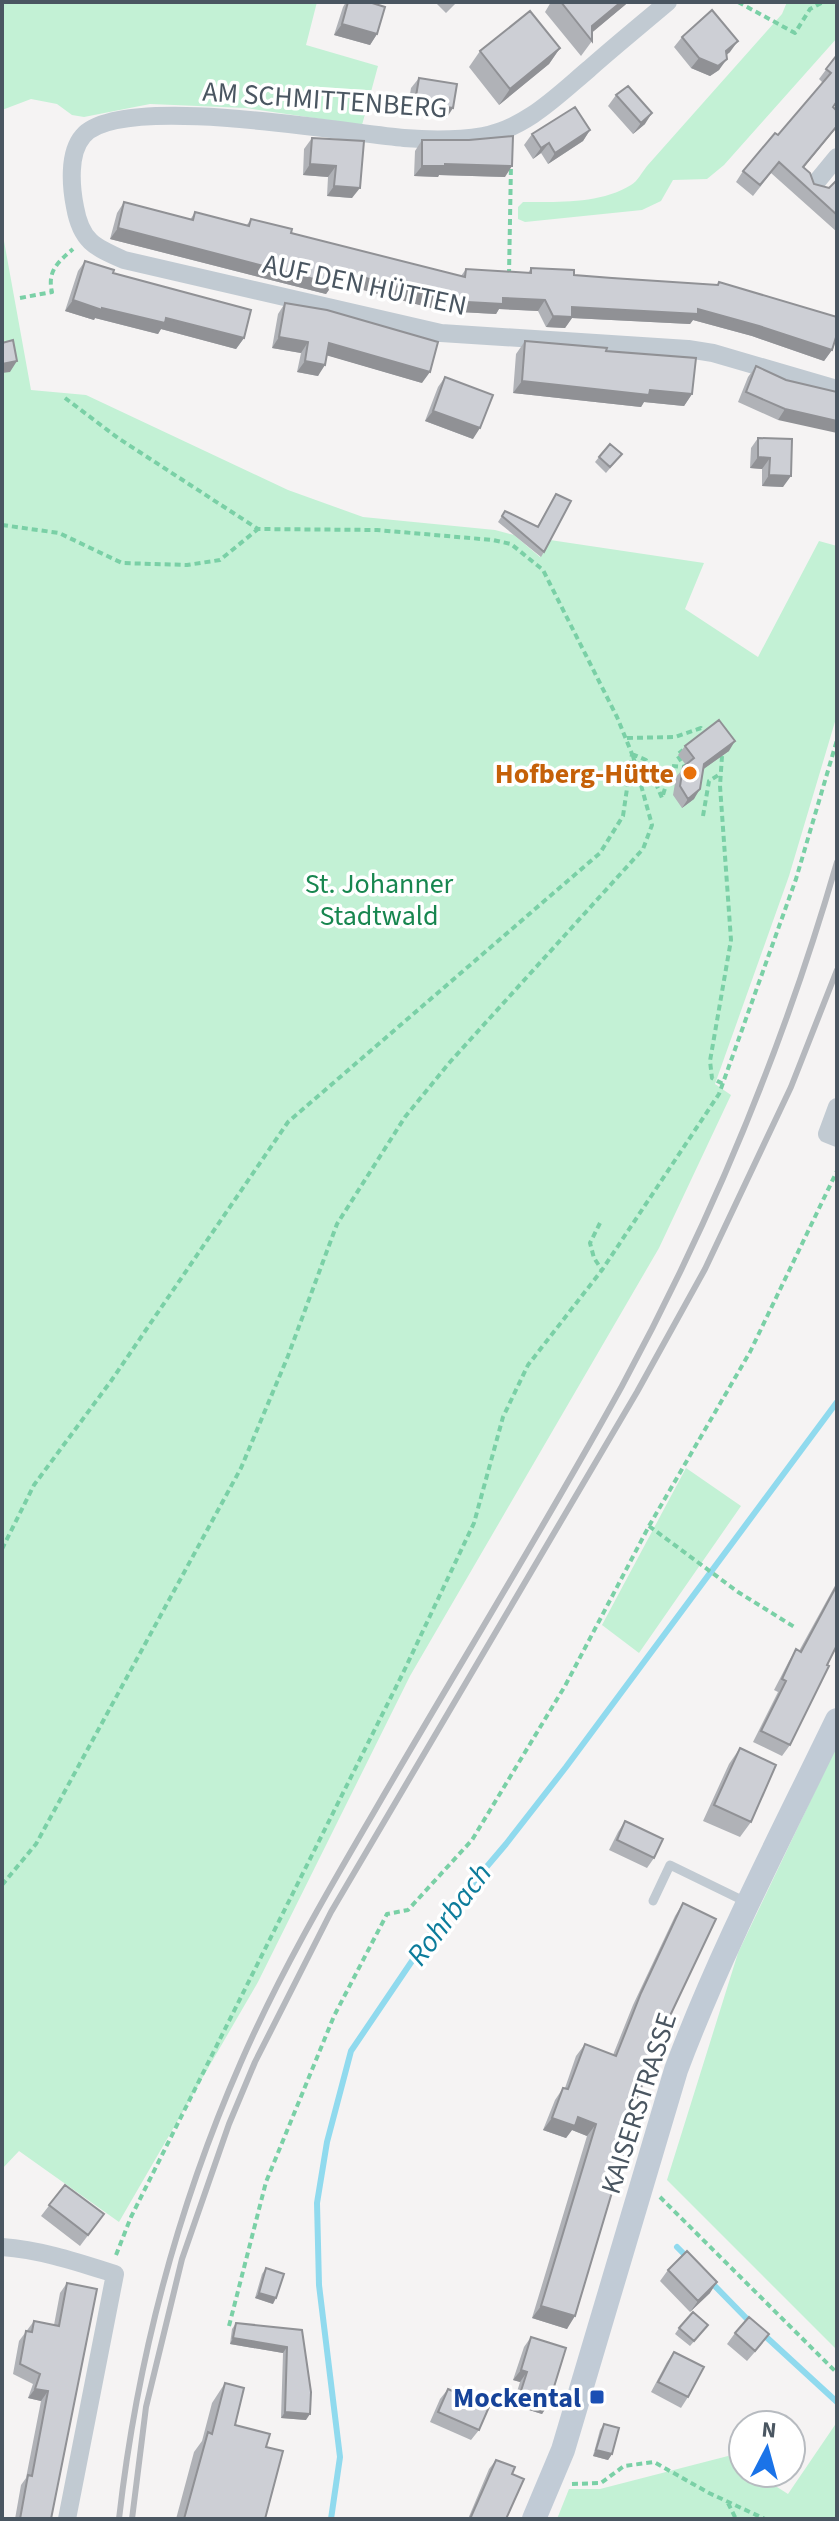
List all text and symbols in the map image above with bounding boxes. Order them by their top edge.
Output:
street label: AM SCHMITTENBERG [201,71,449,129]
street label: AUF DEN HÜTTEN [259,244,470,326]
place label: Hofberg-Hütte [495,754,674,794]
marker: Hofberg-Hütte [681,764,699,782]
park label: St. Johanner Stadtwald [305,864,454,936]
water label: Rohrbach [397,1854,502,1975]
street label: KAISERSTRASSE [591,2008,687,2199]
place label: Mockental [453,2378,581,2418]
marker: Mockental [588,2388,606,2406]
north arrow [727,2409,807,2489]
text: N [760,2413,778,2447]

